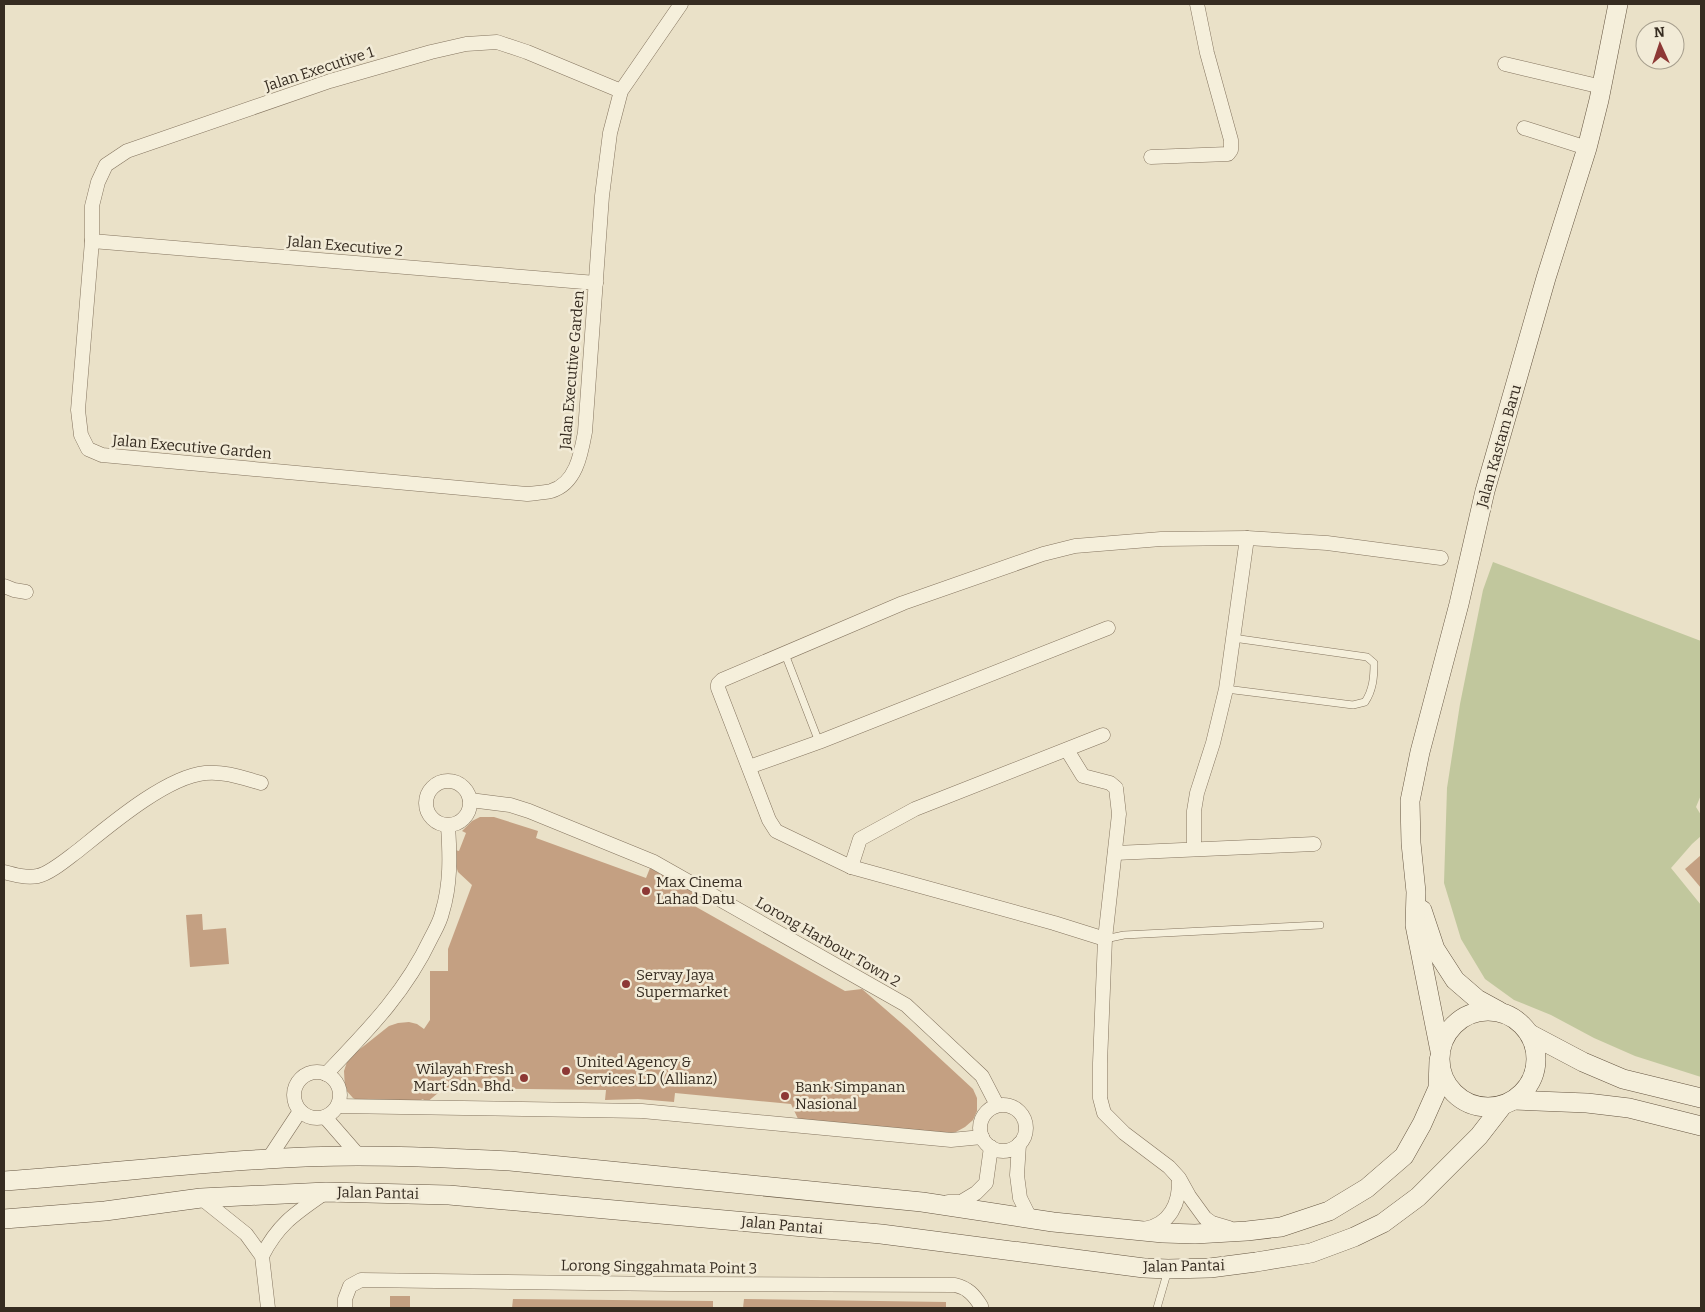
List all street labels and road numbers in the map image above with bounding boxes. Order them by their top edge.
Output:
street label: Jalan Executive 1 [261,43,376,95]
street label: Jalan Executive 2 [285,232,404,260]
street label: Jalan Executive Garden [556,289,588,451]
street label: Jalan Kastam Baru [1473,382,1525,511]
street label: Jalan Executive Garden [111,431,273,463]
street label: Lorong Harbour Town 2 [753,893,903,991]
street label: Jalan Pantai [336,1183,420,1203]
street label: Jalan Pantai [739,1212,824,1238]
street label: Lorong Singgahmata Point 3 [561,1256,757,1278]
street label: Jalan Pantai [1142,1256,1226,1276]

